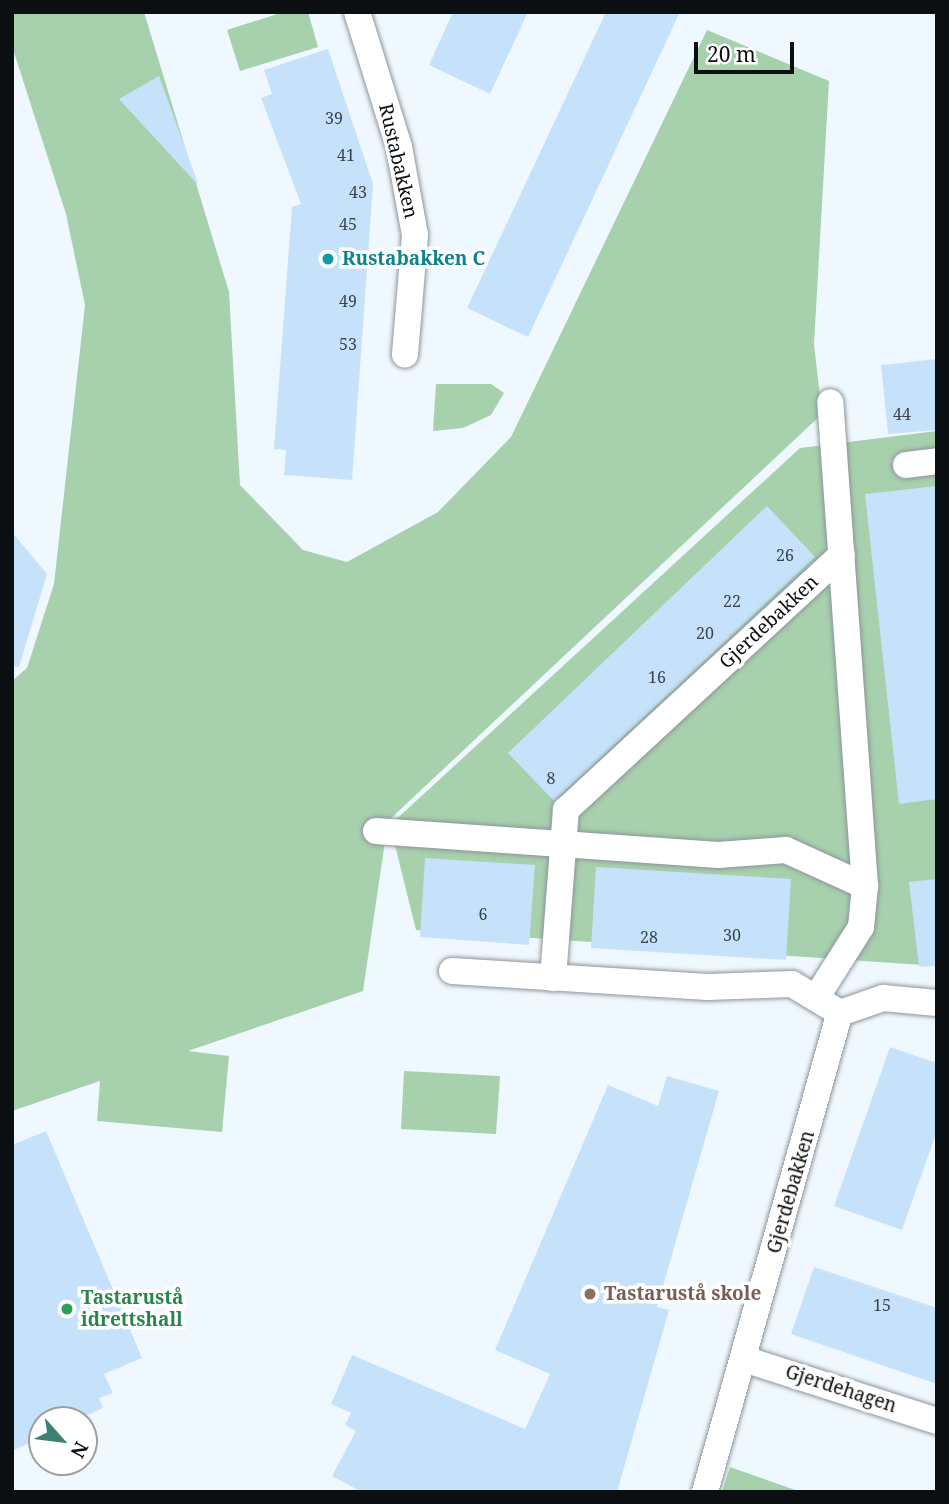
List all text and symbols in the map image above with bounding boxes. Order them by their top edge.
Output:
scale bar [697,28,797,72]
text: 20 m [707,40,756,68]
street label: Rustabakken [374,101,422,221]
house number: 39 [325,108,343,128]
house number: 41 [337,145,355,165]
house number: 43 [349,182,367,202]
house number: 45 [339,214,357,234]
place label: Rustabakken C [342,248,485,270]
marker: Rustabakken C [320,251,336,267]
house number: 49 [339,291,357,311]
house number: 53 [339,334,357,354]
house number: 44 [893,404,911,424]
house number: 26 [776,545,794,565]
street label: Gjerdebakken [715,570,823,674]
house number: 22 [723,591,741,611]
house number: 20 [696,623,714,643]
house number: 16 [648,667,666,687]
house number: 8 [547,768,555,788]
house number: 6 [479,904,487,924]
house number: 30 [723,925,741,945]
house number: 28 [640,927,658,947]
street label: Gjerdebakken [763,1128,819,1256]
place label: Tastarustå skole [604,1283,761,1305]
marker: Tastarustå skole [582,1286,598,1302]
place label: Tastarustå idrettshall [81,1287,183,1331]
house number: 15 [873,1295,891,1315]
marker: Tastarustå idrettshall [59,1301,75,1317]
street label: Gjerdehagen [782,1360,900,1418]
north arrow [28,1406,98,1476]
text: N [65,1437,95,1463]

